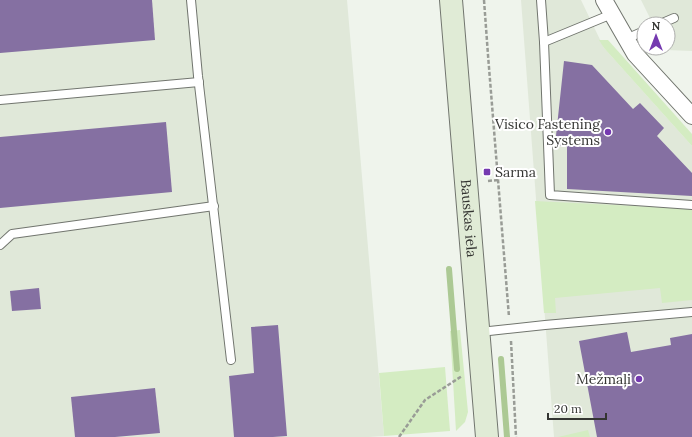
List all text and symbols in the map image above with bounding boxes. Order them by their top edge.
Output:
north arrow [636,16,676,56]
text: N [652,19,661,33]
place label: Visico Fastening Systems [494,115,600,149]
marker: Visico Fastening Systems [603,127,613,137]
place label: Sarma [495,163,536,181]
marker: Sarma [482,167,492,177]
street label: Bauskas iela [457,179,481,258]
place label: Mežmaļi [576,370,631,388]
marker: Mežmaļi [634,374,644,384]
scale bar [548,395,606,421]
text: 20 m [554,401,582,416]

